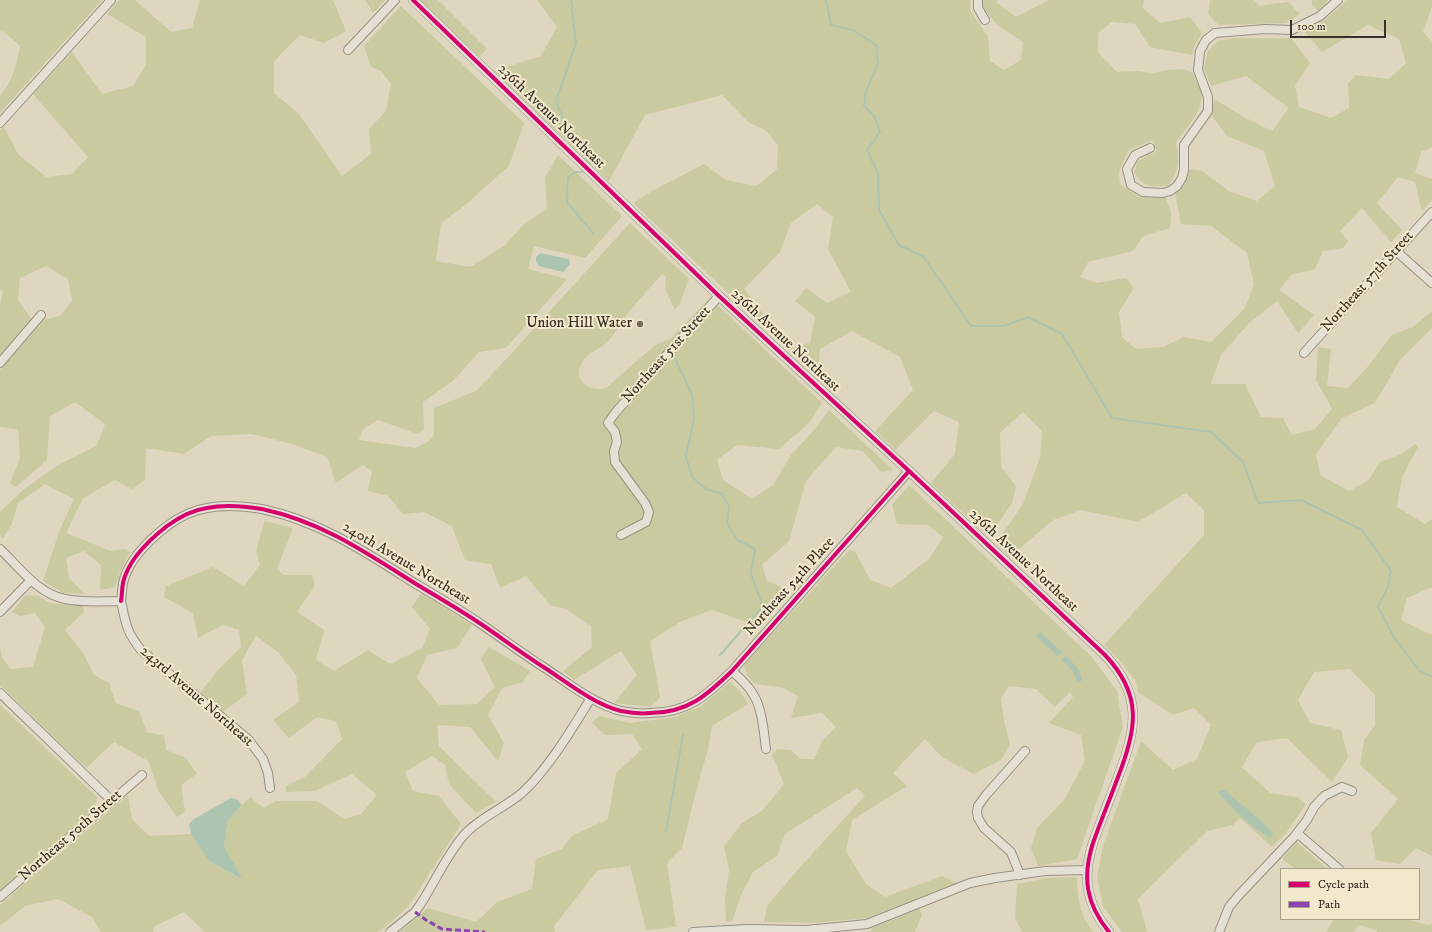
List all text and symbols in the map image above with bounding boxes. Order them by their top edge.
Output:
scale bar [1292,12,1388,38]
text: 100 m [1297,19,1326,34]
street label: 236th Avenue Northeast [493,61,609,173]
street label: Northeast 57th Street [1318,228,1418,336]
street label: 236th Avenue Northeast [727,286,843,396]
street label: Northeast 51st Street [619,303,715,407]
place label: Union Hill Water [526,315,632,333]
marker: Union Hill Water [635,319,645,329]
street label: 236th Avenue Northeast [965,506,1081,616]
street label: 240th Avenue Northeast [339,519,473,609]
street label: Northeast 54th Place [741,534,839,640]
street label: 243rd Avenue Northeast [136,643,256,751]
street label: Northeast 50th Street [16,787,126,885]
legend [1280,868,1420,920]
text: Cycle path [1318,877,1369,892]
text: Path [1318,897,1340,912]

